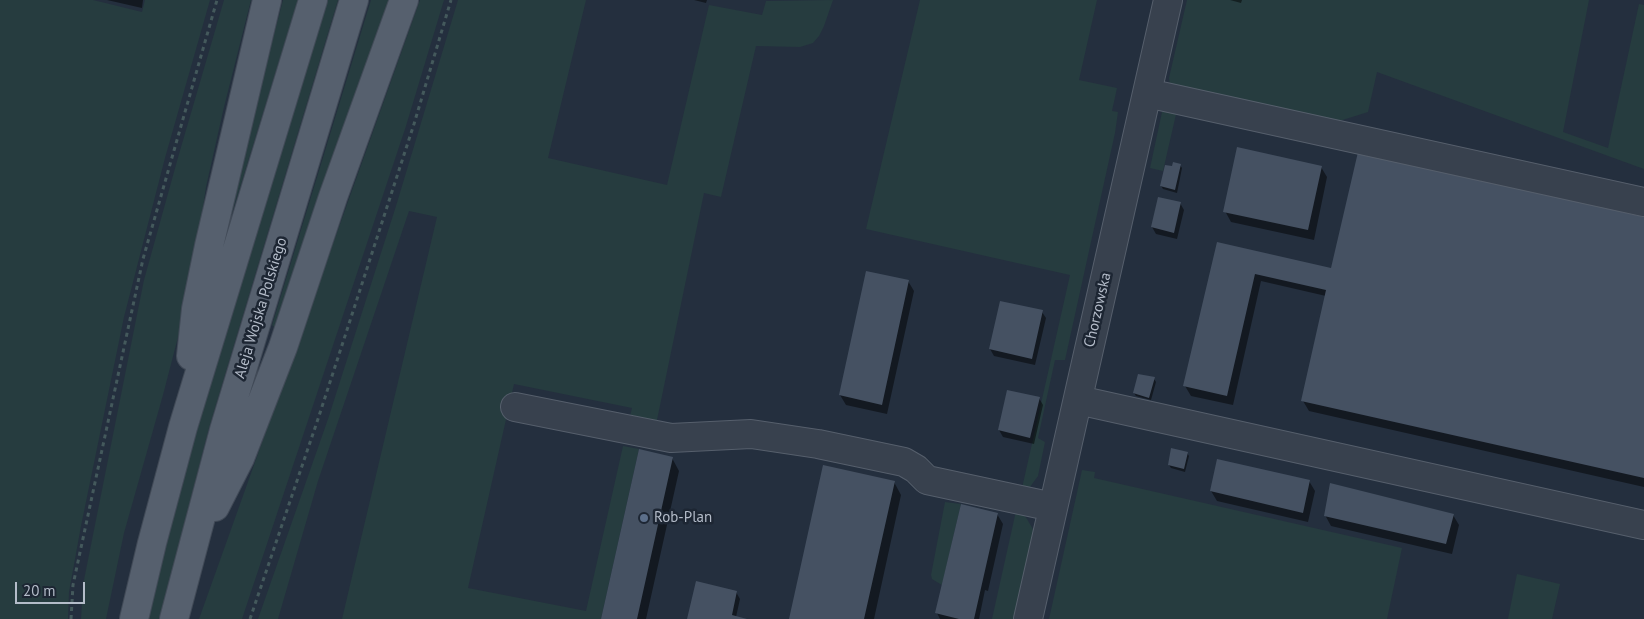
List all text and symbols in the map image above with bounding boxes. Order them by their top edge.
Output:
street label: Aleja Wojska Polskiego [231,235,291,381]
street label: Chorzowska [1081,271,1115,349]
place label: Rob-Plan [654,509,712,527]
marker: Rob-Plan [638,512,650,524]
scale bar [18,572,88,604]
text: 20 m [23,581,56,600]

